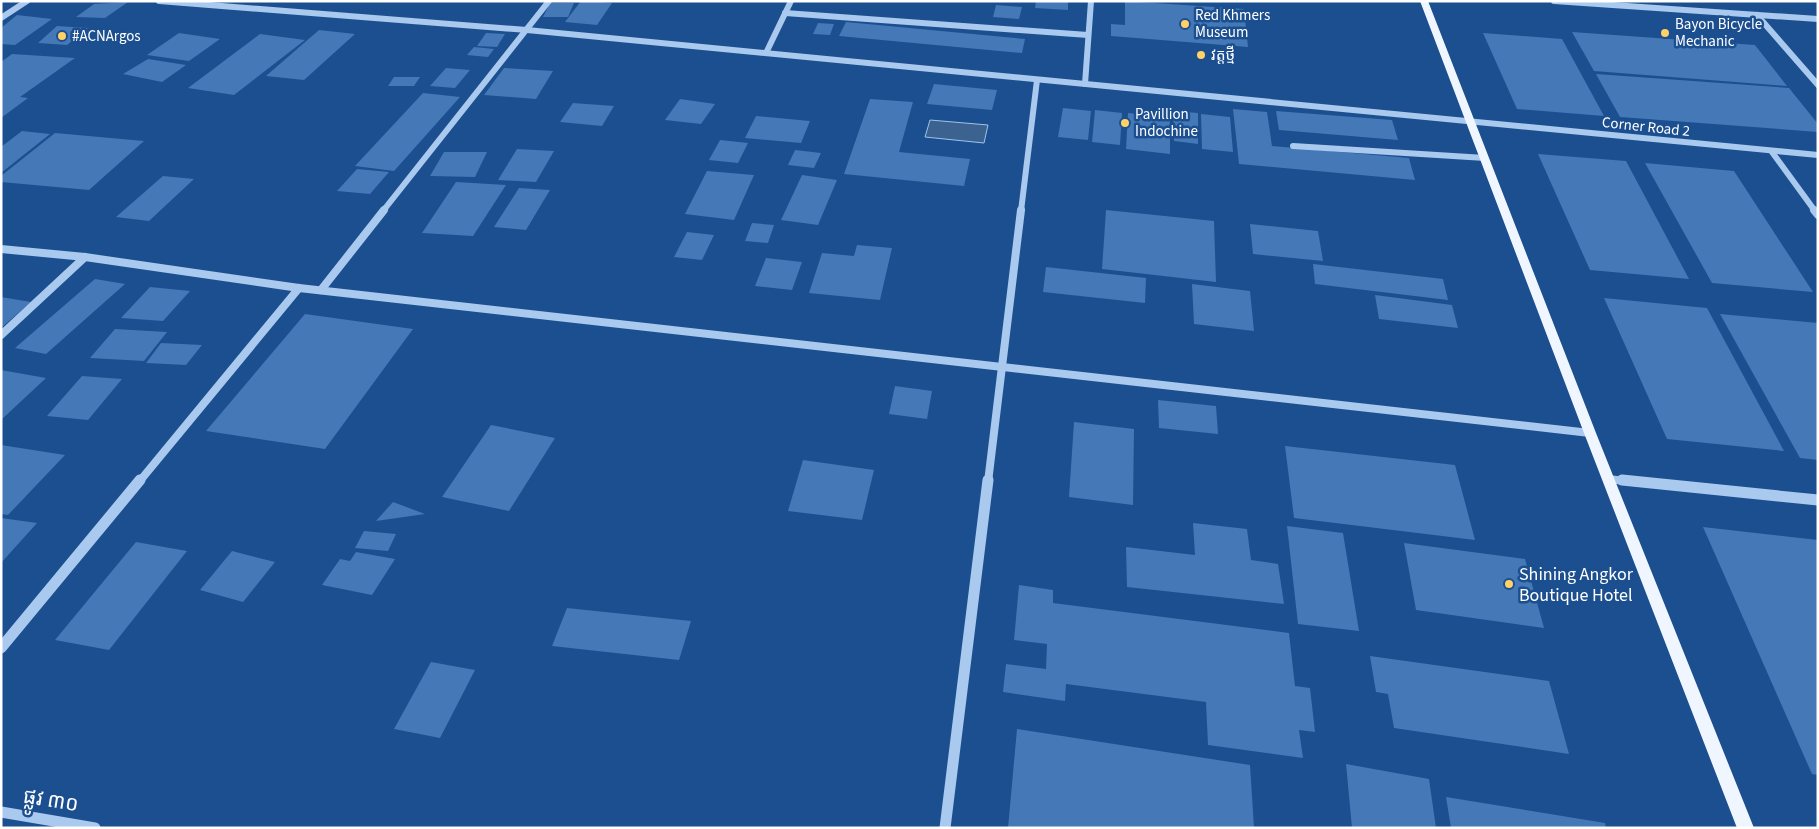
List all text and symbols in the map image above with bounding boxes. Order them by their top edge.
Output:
place label: Red Khmers Museum [1195,5,1270,43]
place label: Bayon Bicycle Mechanic [1675,14,1762,52]
marker: Red Khmers Museum [1179,18,1191,30]
place label: #ACNArgos [72,26,141,47]
marker: Bayon Bicycle Mechanic [1659,27,1671,39]
marker: #ACNArgos [56,30,68,42]
place label: វត្តថ្មី [1211,45,1235,66]
marker: វត្តថ្មី [1195,49,1207,61]
place label: Pavillion Indochine [1135,104,1198,142]
street label: Corner Road 2 [1601,112,1691,142]
marker: Pavillion Indochine [1119,117,1131,129]
place label: Shining Angkor Boutique Hotel [1519,562,1634,608]
marker: Shining Angkor Boutique Hotel [1503,578,1515,590]
street label: ផ្លូវ ៣០ [20,781,81,823]

